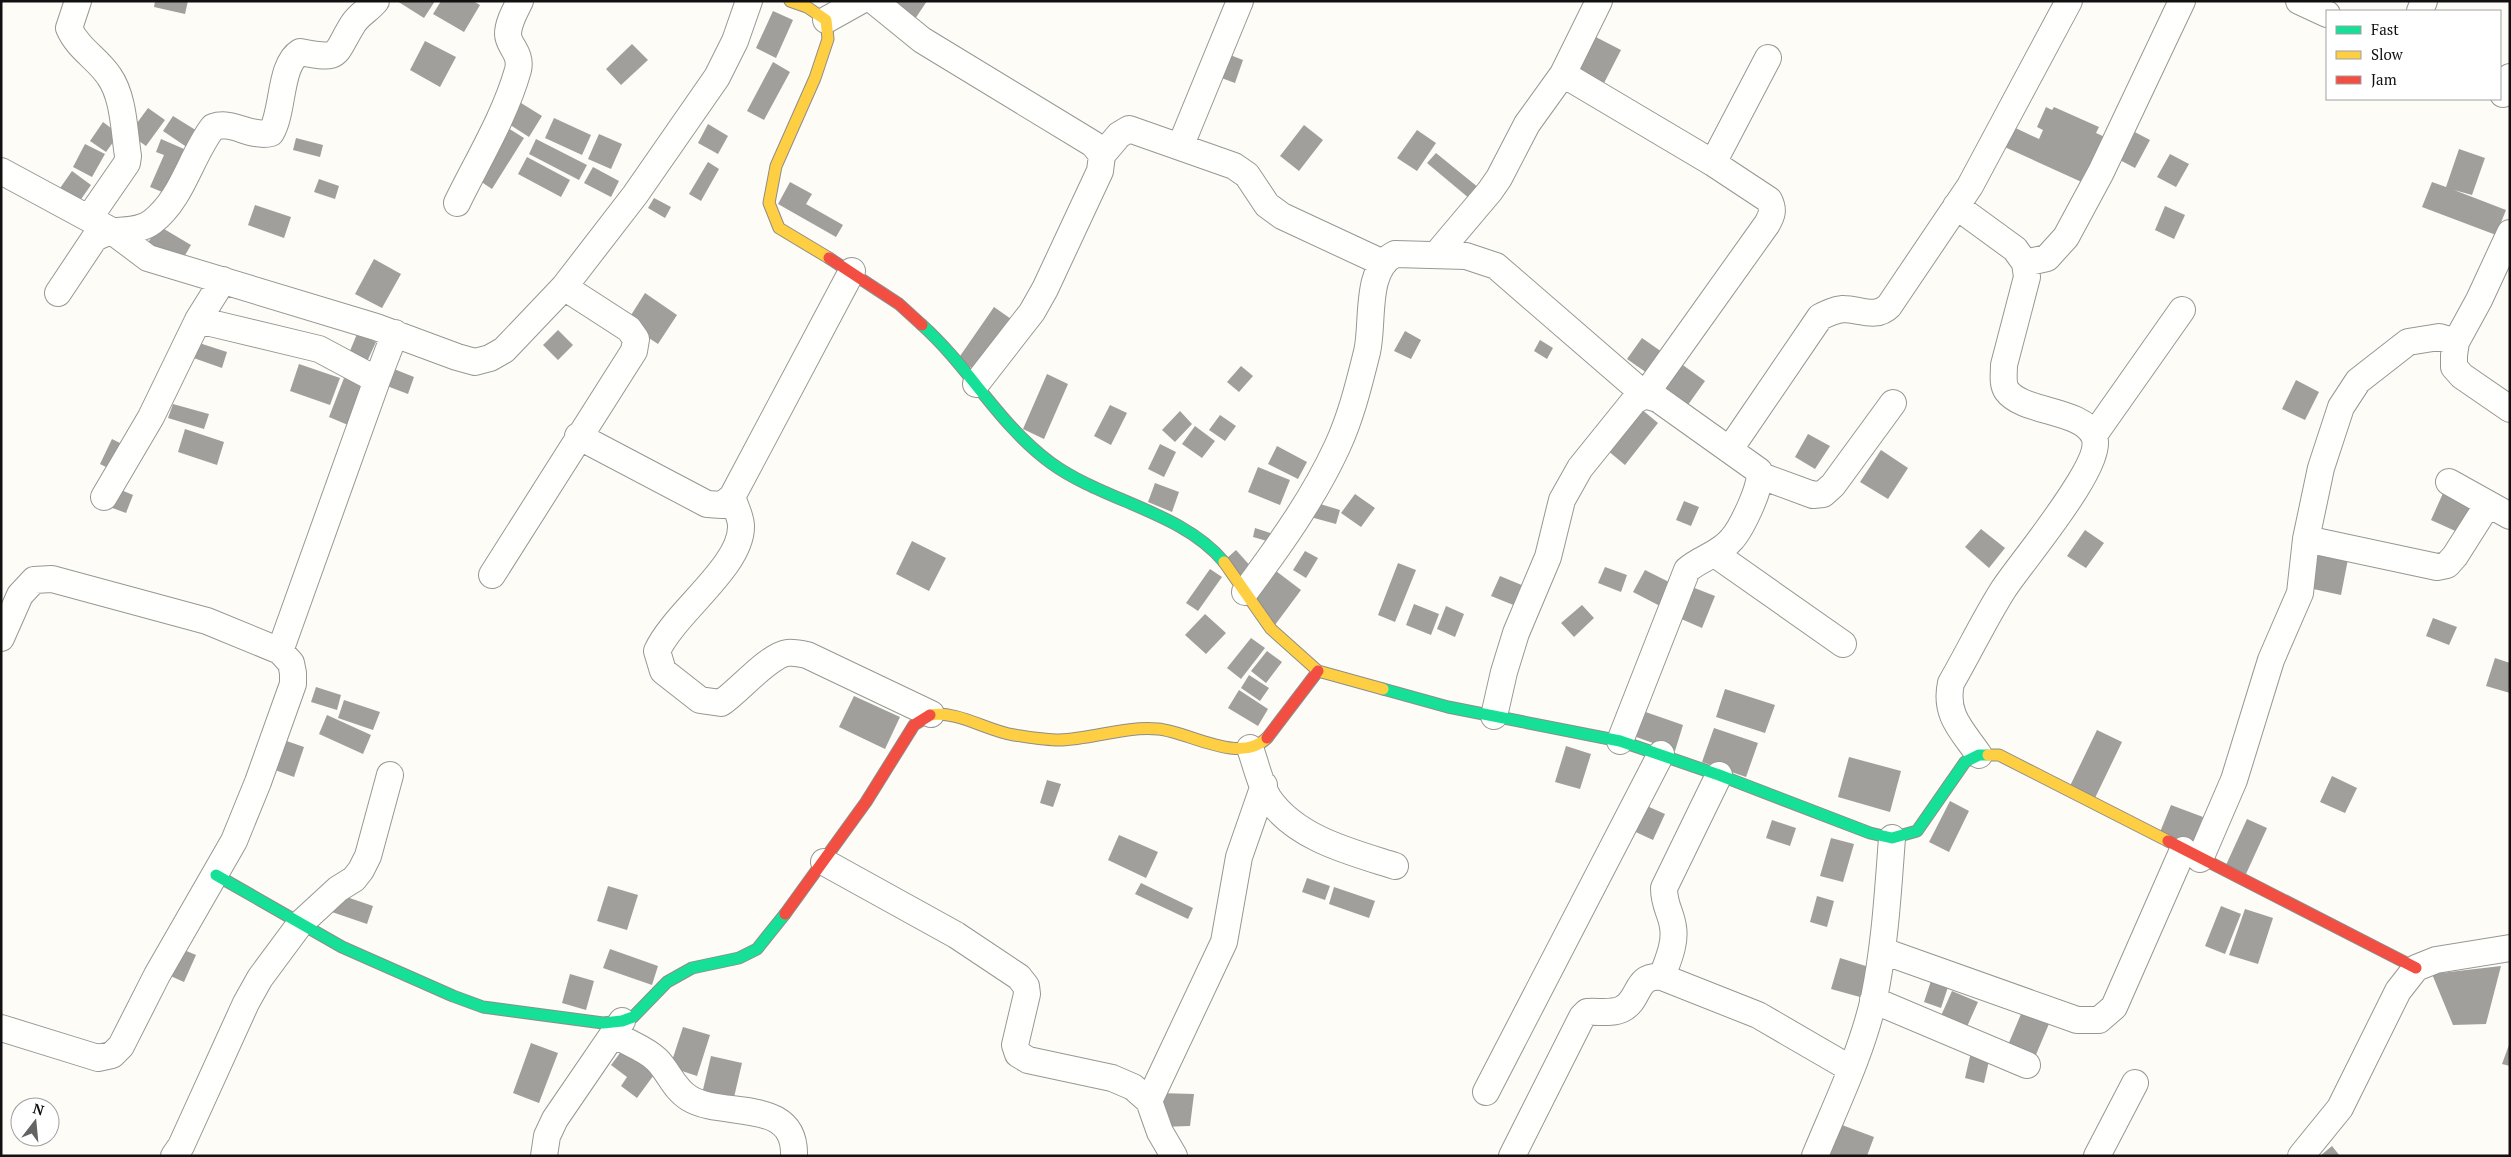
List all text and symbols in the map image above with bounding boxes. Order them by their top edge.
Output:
legend [2326,10,2501,100]
text: Fast [2371,19,2399,39]
text: Slow [2371,44,2404,64]
text: Jam [2371,69,2397,89]
north arrow [10,1097,60,1147]
text: N [31,1098,47,1120]

